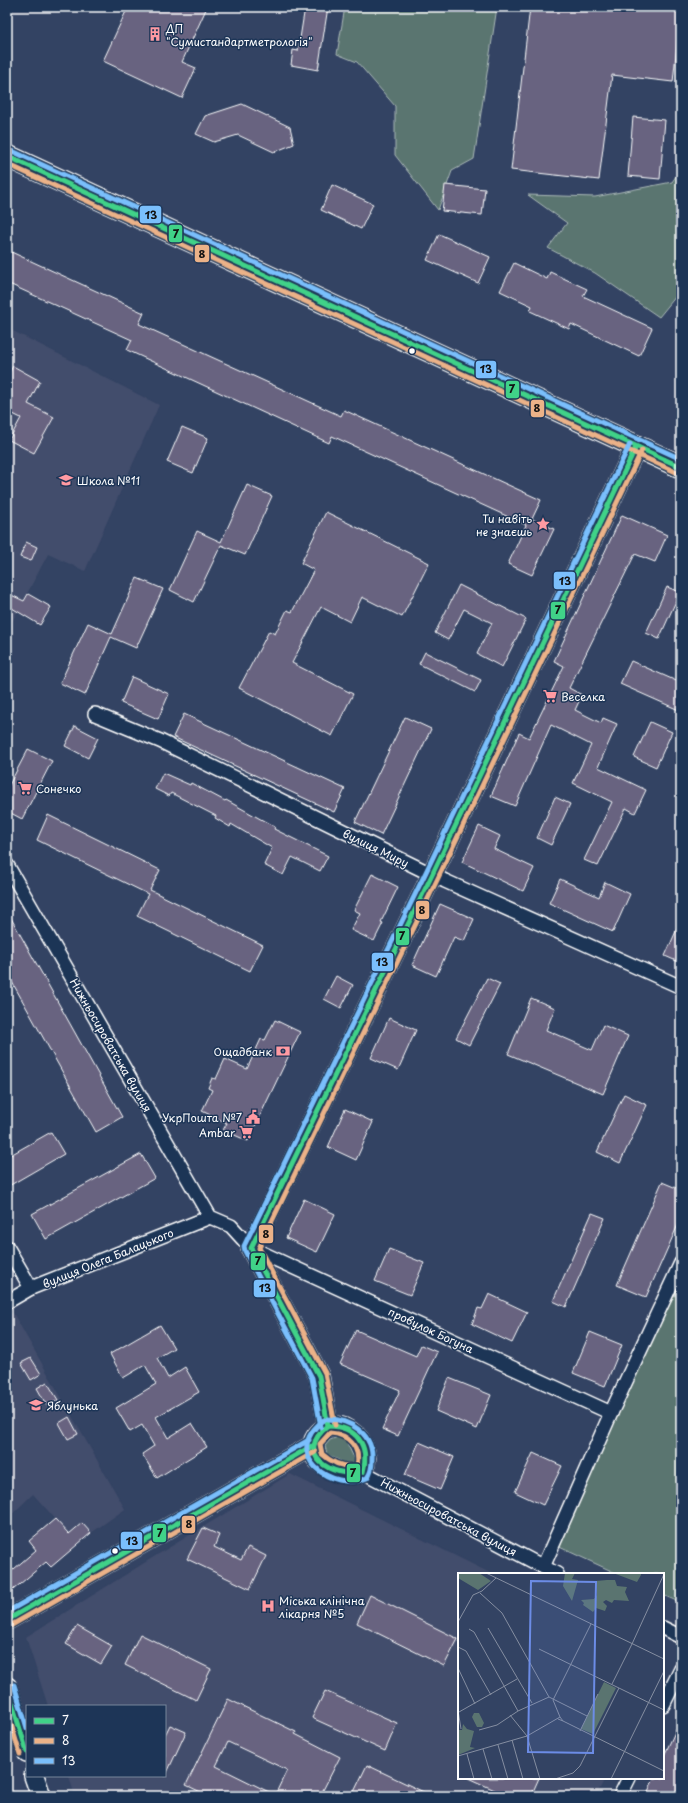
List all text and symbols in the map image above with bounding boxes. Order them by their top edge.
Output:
place label: ДП "Сумистандартметрологія" [165,20,313,50]
building icon: ДП "Сумистандартметрологія" [147,26,163,42]
line badge: 13 [139,205,162,224]
text: 13 [145,206,157,223]
line badge: 7 [168,224,183,243]
text: 7 [173,225,180,242]
line badge: 8 [194,244,210,263]
text: 8 [199,245,206,262]
unlabelled marker [407,346,417,356]
line badge: 13 [475,360,497,379]
text: 13 [480,360,492,377]
line badge: 7 [505,380,520,399]
text: 7 [509,380,516,397]
line badge: 8 [530,399,545,418]
text: 8 [534,399,541,416]
school or university icon: Школа №11 [58,472,74,488]
place label: Школа №11 [77,472,140,489]
place label: Ти навіть не знаєшь [476,510,532,540]
place icon: Ти навіть не знаєшь [535,516,551,532]
line badge: 13 [553,571,576,590]
text: 13 [559,572,571,589]
line badge: 7 [550,601,566,620]
text: 7 [555,601,562,618]
supermarket icon: Веселка [542,688,558,704]
place label: Веселка [561,688,605,705]
supermarket icon: Сонечко [17,780,33,796]
place label: Сонечко [36,780,81,797]
street label: вулиця Миру [340,825,412,871]
line badge: 8 [415,900,430,920]
text: 8 [419,901,426,918]
line badge: 7 [395,927,410,946]
text: 7 [399,927,406,944]
line badge: 13 [371,952,394,972]
text: 13 [376,953,388,970]
street label: Нижньосироватська вулиця [66,975,156,1115]
place label: Ощадбанк [214,1043,272,1060]
bank icon: Ощадбанк [275,1043,291,1059]
place label: УкрПошта №7 [162,1109,242,1126]
public building icon: УкрПошта №7 [245,1109,261,1125]
place label: Ambar [199,1124,235,1141]
supermarket icon: Ambar [238,1124,254,1140]
street label: вулиця Олега Балацького [40,1224,176,1292]
line badge: 8 [258,1224,274,1244]
text: 8 [263,1225,270,1242]
line badge: 7 [250,1252,266,1271]
text: 7 [255,1252,262,1269]
line badge: 13 [253,1279,276,1298]
text: 13 [259,1279,271,1296]
street label: провулок Богуна [386,1303,476,1357]
school or university icon: Яблунька [28,1397,44,1413]
place label: Яблунька [47,1397,98,1414]
line badge: 7 [346,1463,361,1483]
text: 7 [350,1464,357,1481]
street label: Нижньосироватська вулиця [378,1474,520,1560]
line badge: 8 [181,1515,196,1534]
text: 8 [186,1515,193,1532]
line badge: 7 [152,1523,167,1543]
text: 7 [157,1524,164,1541]
line badge: 13 [120,1531,143,1550]
text: 13 [126,1532,138,1549]
unlabelled marker [110,1546,120,1556]
inset map [458,1573,664,1779]
place label: Міська клінічна лікарня №5 [278,1592,365,1622]
hospital icon: Міська клінічна лікарня №5 [260,1598,276,1614]
legend [26,1705,166,1777]
text: 7 [62,1711,69,1729]
text: 8 [62,1731,70,1749]
text: 13 [62,1751,75,1769]

